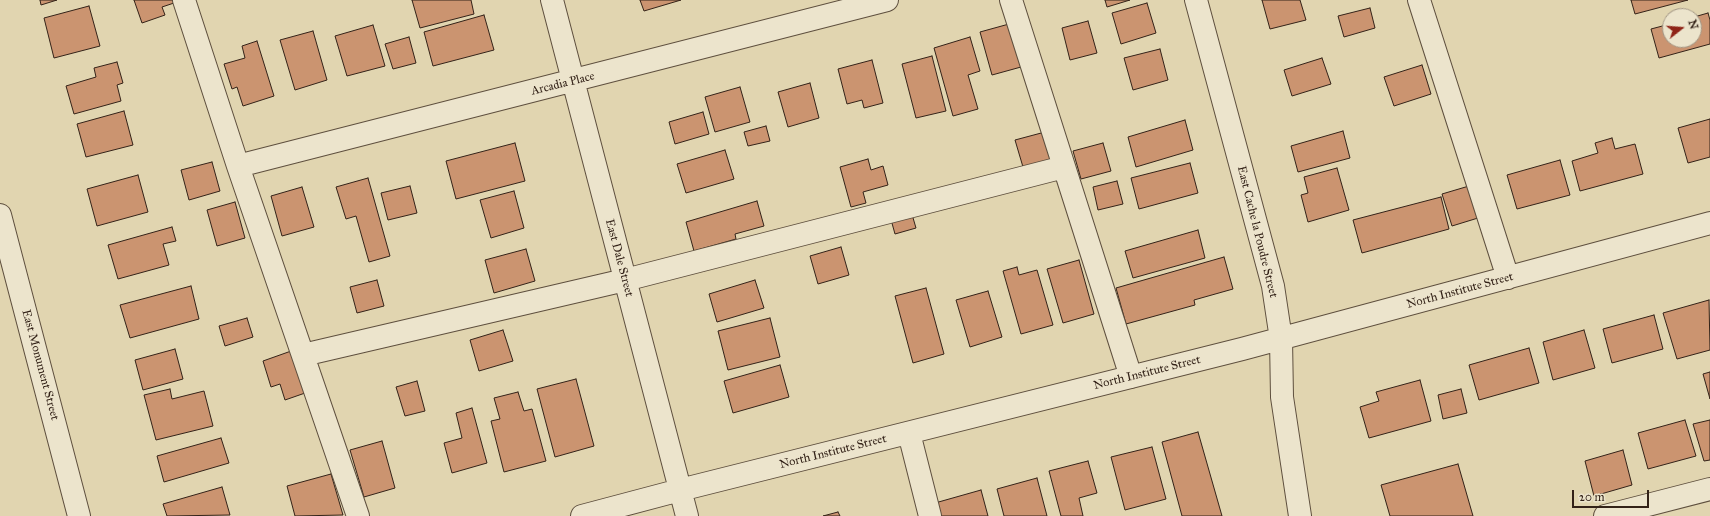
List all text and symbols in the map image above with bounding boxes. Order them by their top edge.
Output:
north arrow [1662,8,1702,48]
text: N [1685,18,1701,31]
street label: Arcadia Place [530,69,596,99]
street label: East Cache la Poudre Street [1234,165,1280,299]
street label: East Dale Street [602,217,636,299]
street label: North Institute Street [1405,270,1515,312]
street label: East Monument Street [18,308,62,422]
street label: North Institute Street [1092,353,1202,393]
street label: North Institute Street [778,432,888,472]
scale bar [1574,482,1651,508]
text: 20 m [1579,490,1605,504]

